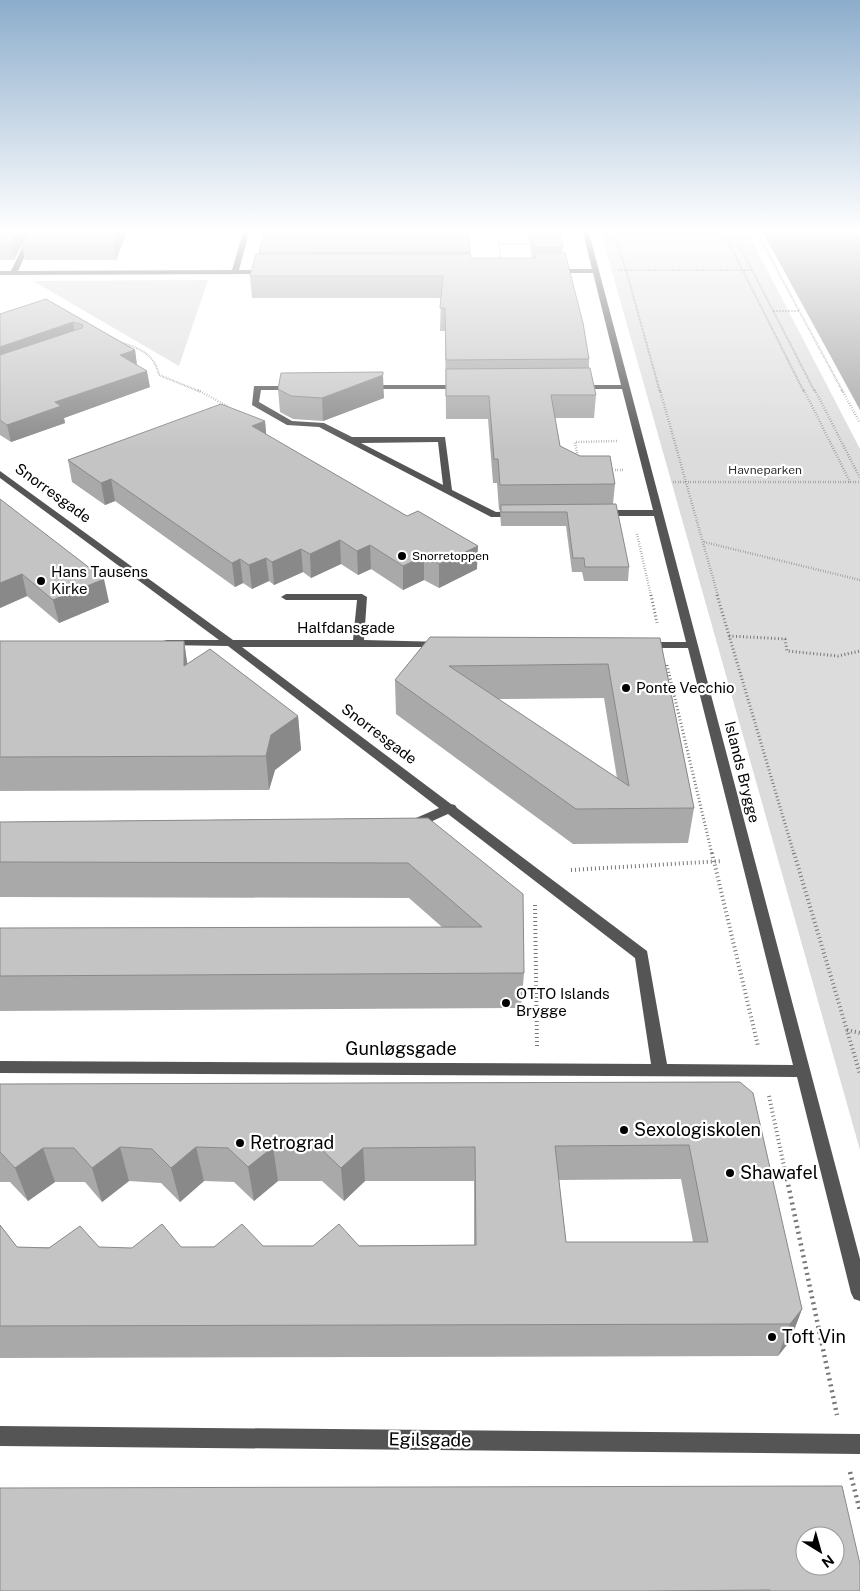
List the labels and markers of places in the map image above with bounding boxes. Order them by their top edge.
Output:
place label: Snorretoppen [412,549,489,563]
marker: Snorretoppen [396,550,408,562]
place label: Hans Tausens Kirke [51,563,148,597]
marker: Hans Tausens Kirke [35,575,47,587]
place label: Ponte Vecchio [636,679,734,696]
marker: Ponte Vecchio [620,682,632,694]
place label: OTTO Islands Brygge [516,985,610,1019]
marker: OTTO Islands Brygge [500,997,512,1009]
place label: Sexologiskolen [634,1119,761,1140]
marker: Sexologiskolen [618,1124,630,1136]
place label: Retrograd [250,1132,334,1153]
marker: Retrograd [234,1137,246,1149]
place label: Shawafel [740,1162,818,1183]
marker: Shawafel [724,1167,736,1179]
place label: Toft Vin [782,1326,846,1347]
marker: Toft Vin [766,1331,778,1343]

